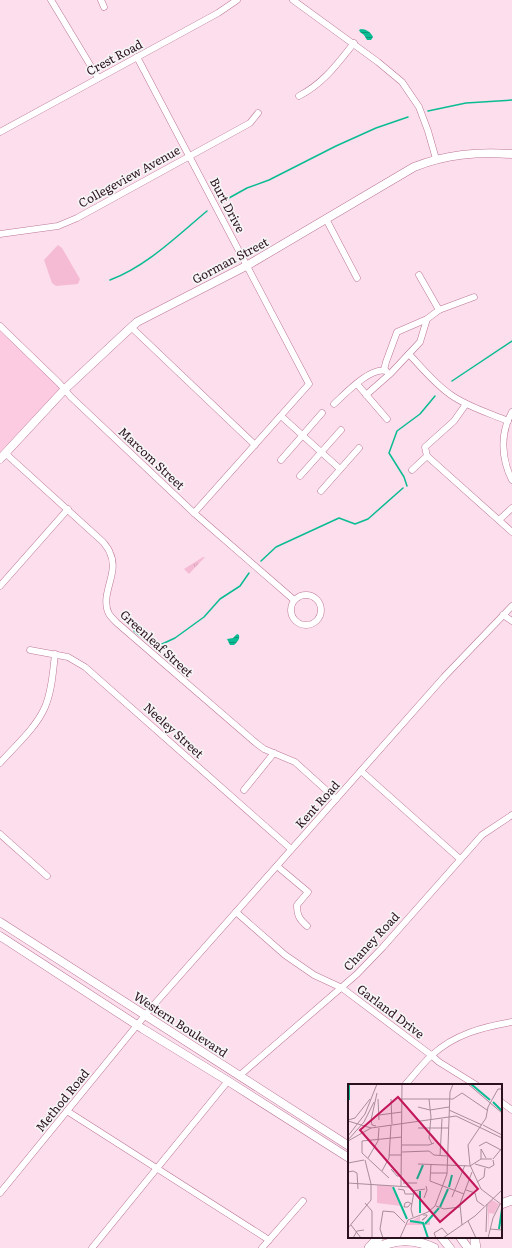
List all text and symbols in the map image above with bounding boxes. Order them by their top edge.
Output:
street label: Crest Road [83,34,146,79]
street label: Collegeview Avenue [75,141,183,211]
street label: Burt Drive [206,174,250,236]
street label: Gorman Street [189,232,272,288]
street label: Marcom Street [115,422,189,494]
street label: Greenleaf Street [116,605,198,681]
street label: Neeley Street [140,698,208,762]
street label: Kent Road [291,776,344,832]
street label: Chaney Road [339,907,404,975]
street label: Garland Drive [354,980,428,1042]
street label: Western Boulevard [130,987,232,1062]
street label: Method Road [31,1064,93,1135]
inset map [348,1084,502,1238]

